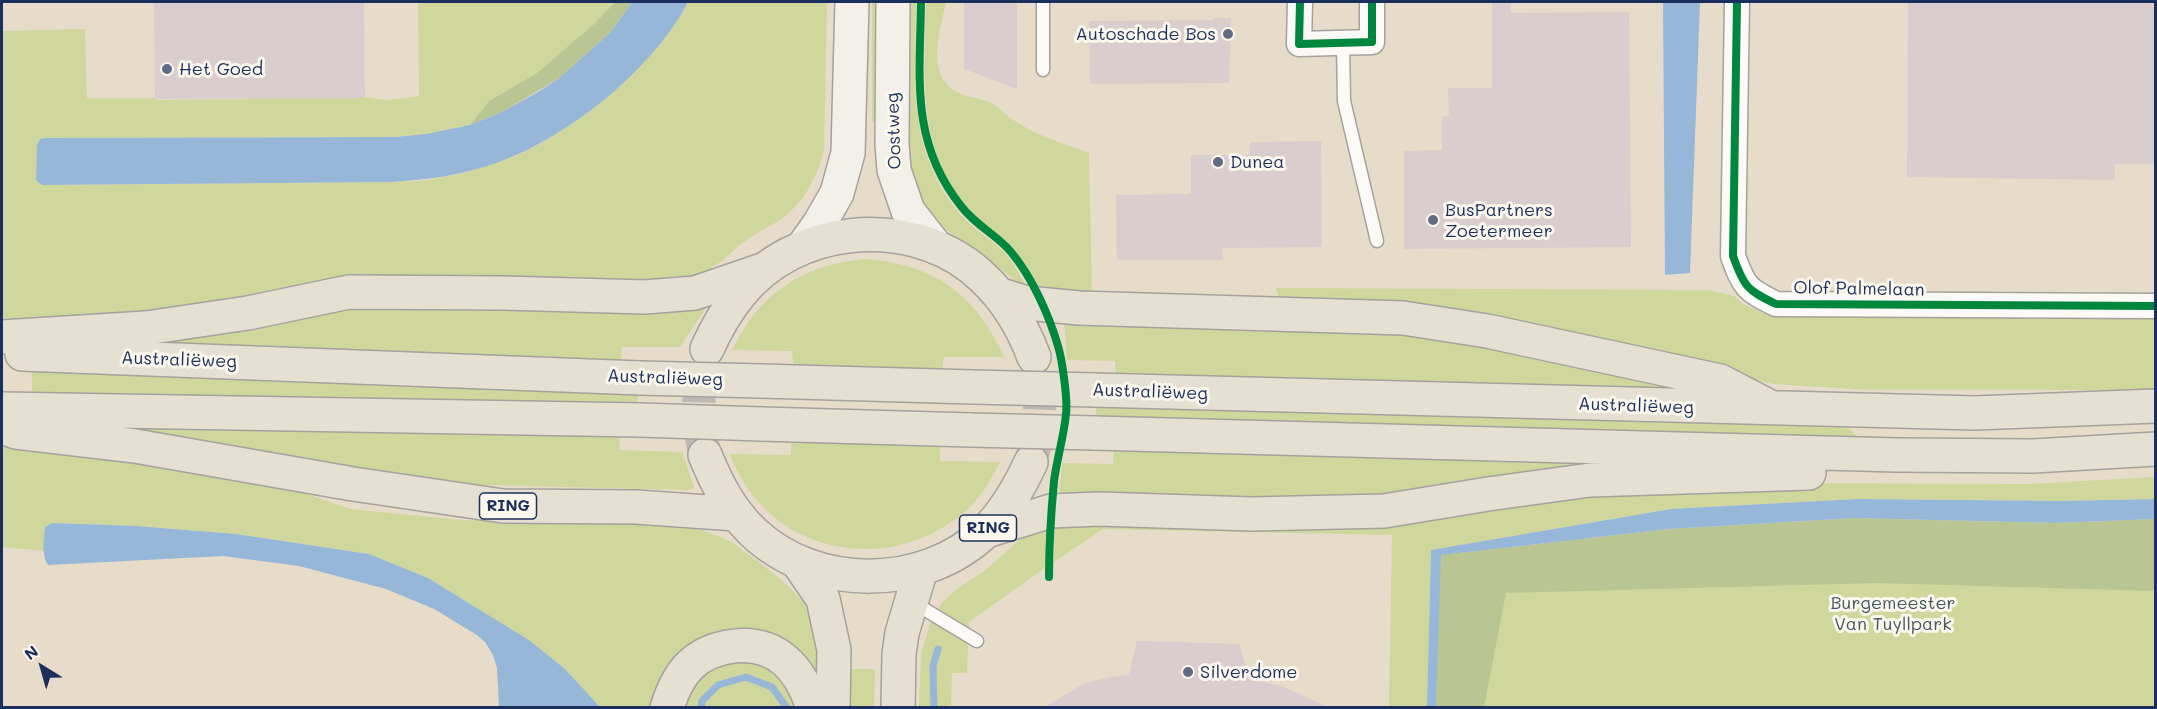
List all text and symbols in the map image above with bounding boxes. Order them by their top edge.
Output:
place label: Autoschade Bos [1075,23,1216,45]
marker: Autoschade Bos [1221,27,1235,41]
place label: Het Goed [179,58,263,80]
marker: Het Goed [160,62,174,76]
street label: Oostweg [882,92,906,170]
place label: Dunea [1230,151,1285,173]
marker: Dunea [1211,155,1225,169]
place label: BusPartners Zoetermeer [1445,199,1553,242]
marker: BusPartners Zoetermeer [1426,213,1440,227]
street label: Olof Palmelaan [1793,277,1925,301]
street label: Australiëweg [121,347,237,373]
street label: Australiëweg [607,365,723,391]
street label: Australiëweg [1092,379,1208,405]
street label: Australiëweg [1578,393,1694,419]
road number: RING [480,493,536,519]
road number: RING [960,515,1016,541]
park label: Burgemeester Van Tuyllpark [1830,592,1956,634]
north arrow [12,637,72,697]
text: N [20,640,42,664]
place label: Silverdome [1200,661,1297,683]
marker: Silverdome [1181,665,1195,679]

